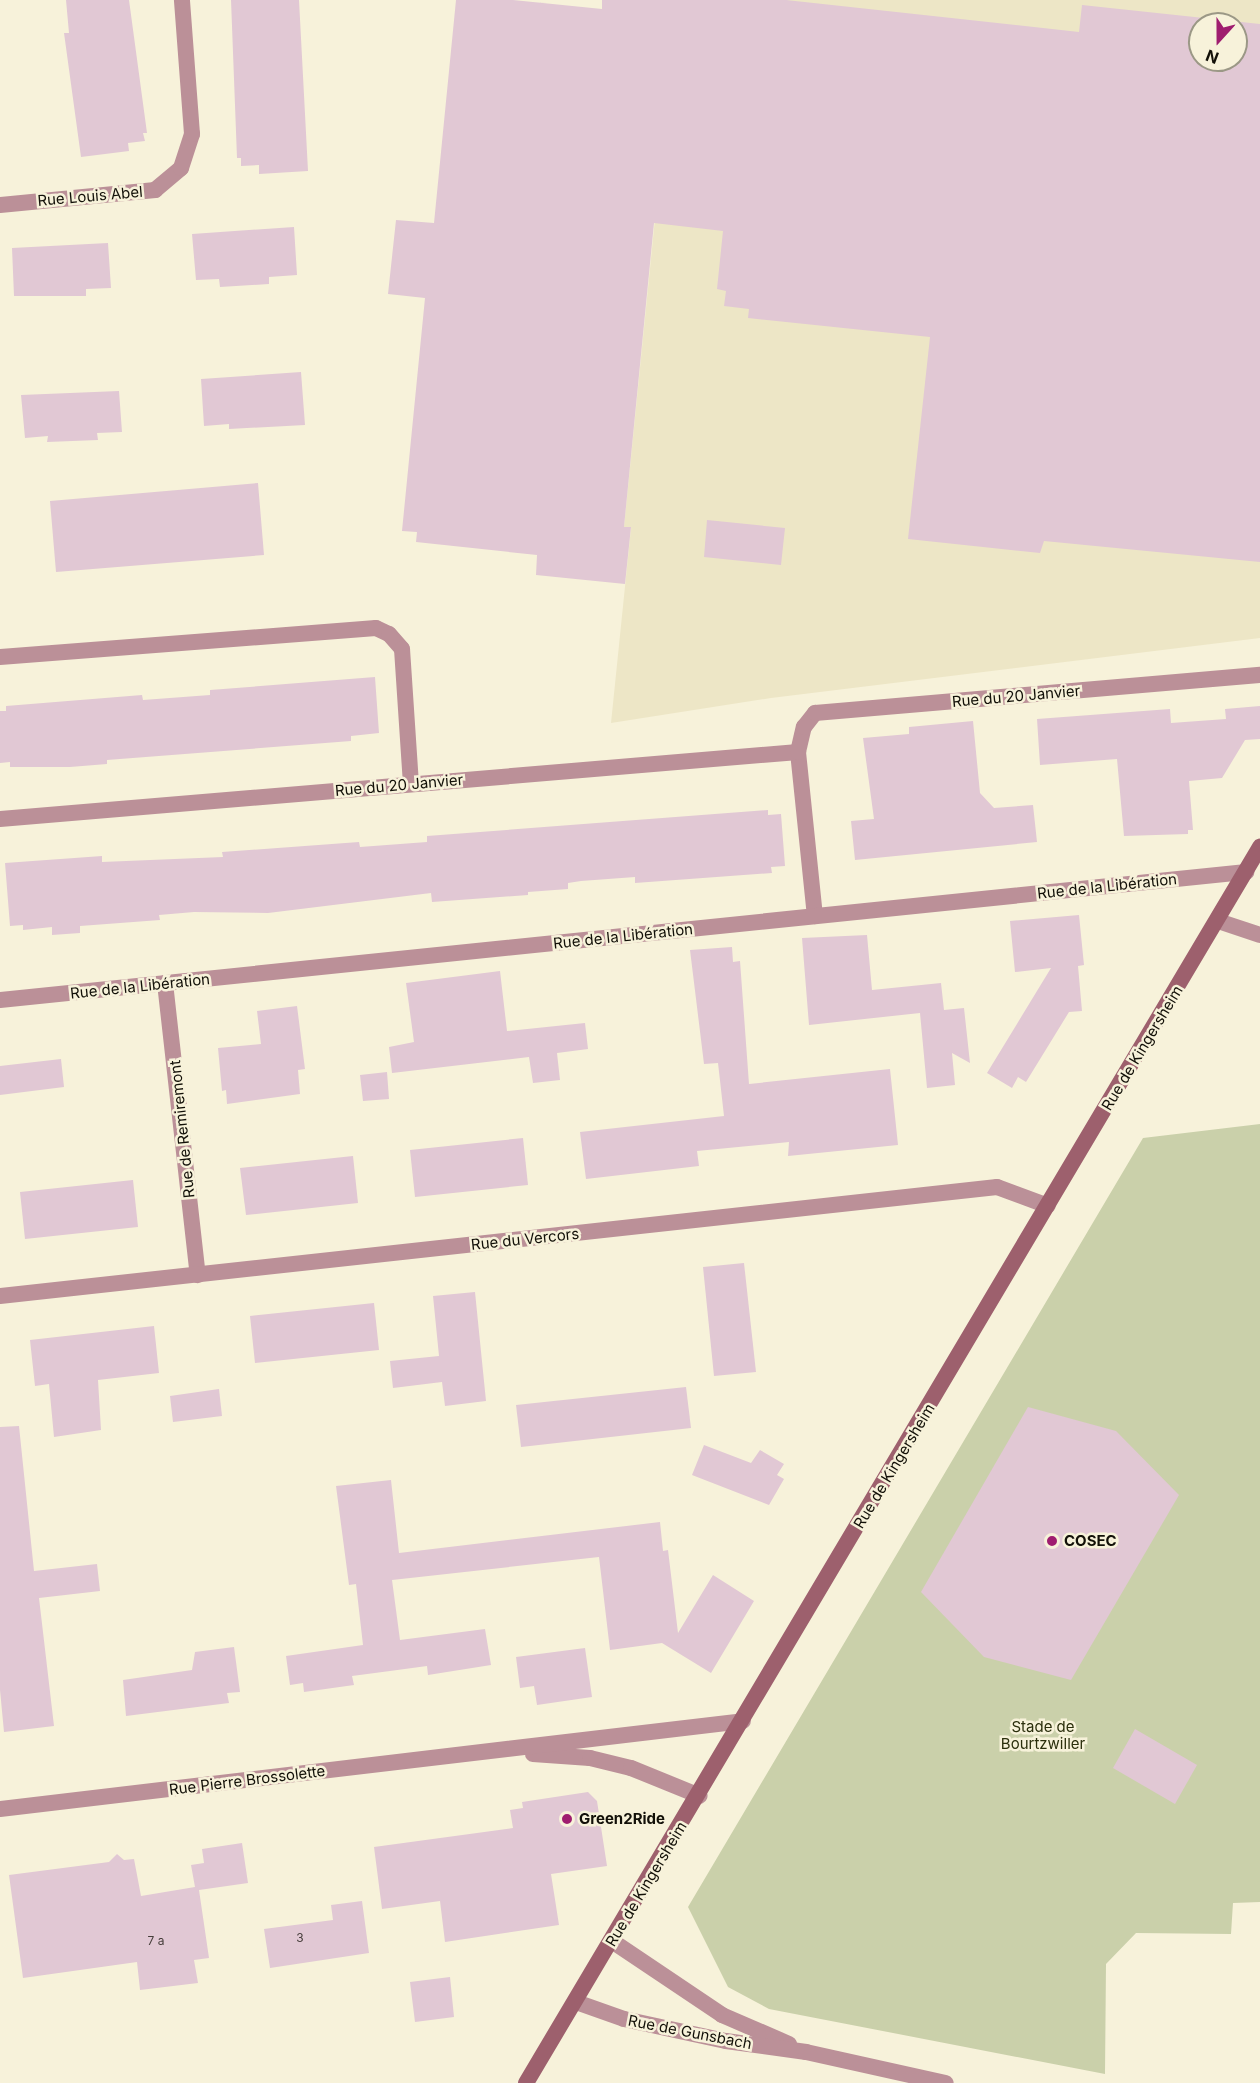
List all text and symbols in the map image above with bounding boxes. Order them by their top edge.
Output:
north arrow [1188,12,1248,72]
text: N [1203,45,1222,68]
street label: Rue Louis Abel [37,182,143,210]
street label: Rue du 20 Janvier [951,681,1081,711]
street label: Rue du 20 Janvier [334,770,464,800]
street label: Rue de la Libération [1036,870,1178,902]
street label: Rue de la Libération [552,920,694,952]
street label: Rue de la Libération [69,970,211,1002]
street label: Rue de Kingersheim [1098,982,1186,1114]
street label: Rue de Remiremont [166,1059,198,1199]
street label: Rue du Vercors [470,1224,580,1254]
street label: Rue de Kingersheim [850,1400,938,1532]
place label: COSEC [1064,1532,1117,1550]
marker: COSEC [1045,1534,1059,1548]
park label: Stade de Bourtzwiller [1001,1717,1085,1752]
street label: Rue Pierre Brossolette [168,1761,326,1799]
place label: Green2Ride [579,1810,665,1828]
marker: Green2Ride [560,1812,574,1826]
street label: Rue de Kingersheim [602,1818,690,1950]
house number: 3 [296,1931,304,1945]
house number: 7 a [148,1934,164,1948]
street label: Rue de Gunsbach [627,2011,753,2053]

